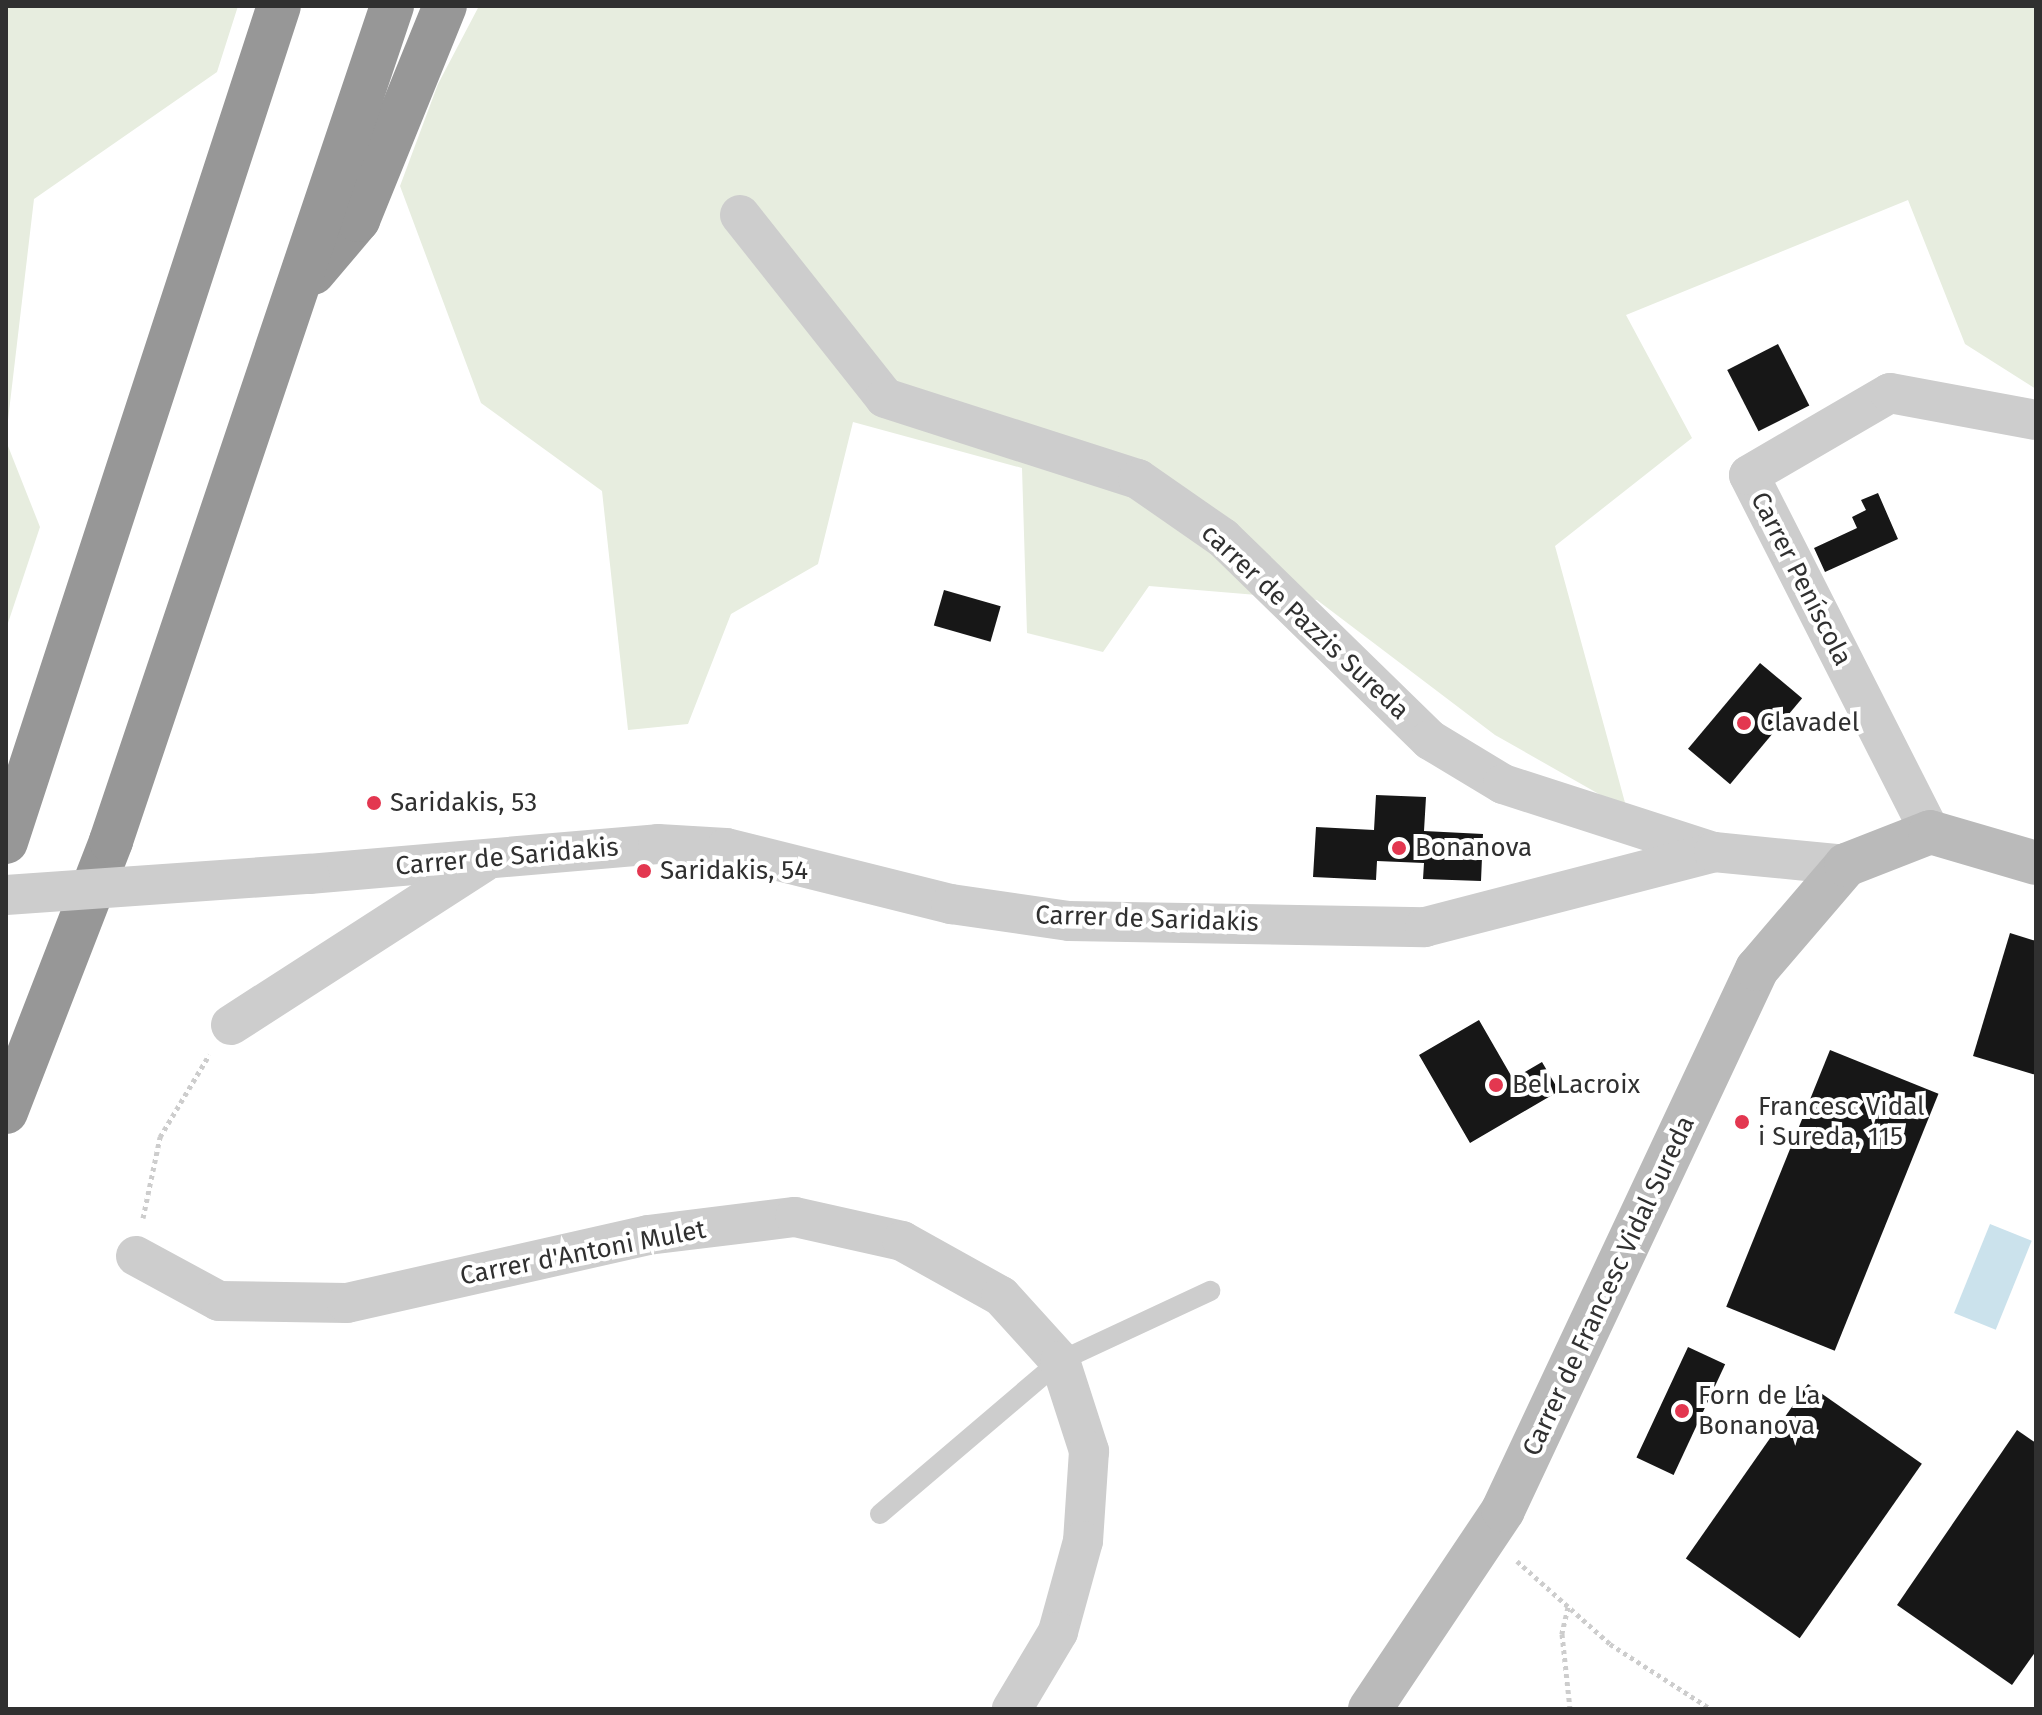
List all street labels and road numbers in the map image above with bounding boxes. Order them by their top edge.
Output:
street label: Carrer Peníscola [1744,487,1858,671]
street label: carrer de Pazzis Sureda [1195,518,1415,726]
street label: Carrer de Saridakis [394,832,620,882]
street label: Carrer de Saridakis [1035,900,1259,938]
street label: Carrer de Francesc Vidal Sureda [1516,1111,1702,1461]
street label: Carrer d'Antoni Mulet [458,1214,708,1292]

